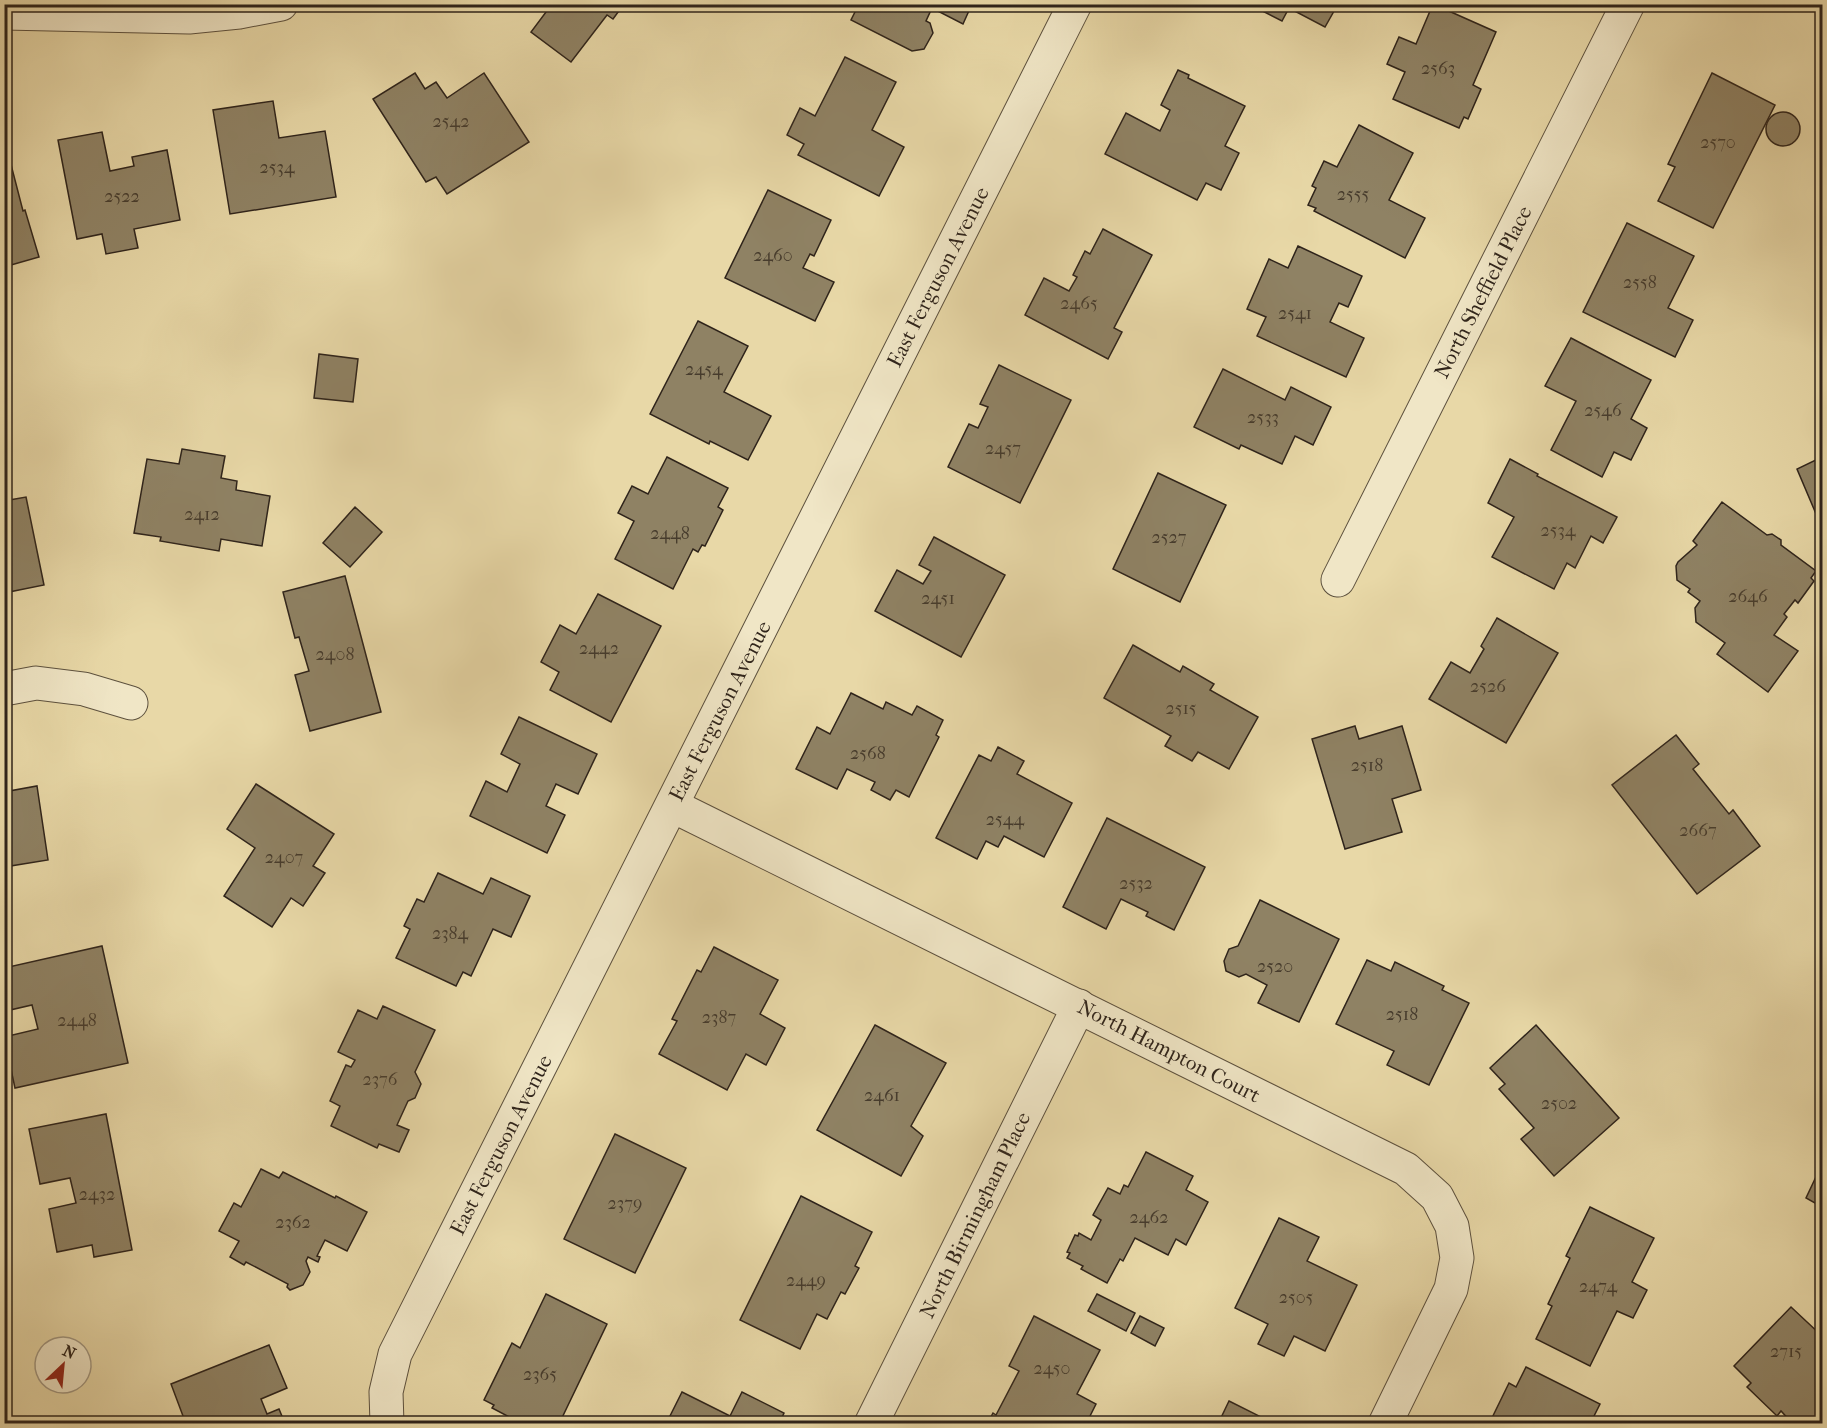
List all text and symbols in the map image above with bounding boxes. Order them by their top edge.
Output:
house number: 2563 [1421,58,1455,79]
house number: 2542 [433,111,469,132]
house number: 2570 [1700,132,1736,153]
house number: 2534 [259,157,295,178]
street label: East Ferguson Avenue [882,183,994,371]
house number: 2555 [1337,184,1369,205]
house number: 2522 [104,186,140,207]
street label: North Sheffield Place [1429,202,1537,382]
house number: 2460 [753,245,793,266]
house number: 2558 [1623,272,1657,293]
house number: 2465 [1060,293,1098,314]
house number: 2541 [1278,303,1312,324]
house number: 2454 [685,359,723,380]
house number: 2546 [1584,400,1622,421]
house number: 2533 [1247,407,1279,428]
house number: 2457 [985,438,1021,459]
house number: 2412 [184,504,220,525]
house number: 2534 [1540,520,1576,541]
house number: 2448 [650,523,690,544]
house number: 2527 [1152,527,1187,548]
house number: 2646 [1728,586,1768,607]
house number: 2451 [921,588,955,609]
street label: East Ferguson Avenue [664,617,776,805]
house number: 2442 [579,638,619,659]
house number: 2408 [316,644,354,665]
house number: 2526 [1470,676,1506,697]
house number: 2515 [1165,698,1197,719]
house number: 2568 [850,743,886,764]
house number: 2518 [1351,755,1383,776]
house number: 2544 [986,809,1025,830]
house number: 2667 [1679,820,1717,841]
house number: 2407 [265,847,304,868]
house number: 2532 [1119,873,1153,894]
house number: 2384 [432,923,468,944]
house number: 2520 [1257,956,1293,977]
street label: North Hampton Court [1074,995,1265,1108]
house number: 2518 [1386,1004,1418,1025]
house number: 2387 [702,1007,736,1028]
house number: 2448 [57,1010,97,1031]
street label: East Ferguson Avenue [445,1051,557,1239]
house number: 2376 [362,1069,398,1090]
house number: 2461 [864,1085,900,1106]
house number: 2502 [1541,1093,1577,1114]
street label: North Birmingham Place [915,1108,1035,1322]
house number: 2432 [79,1184,115,1205]
house number: 2379 [608,1193,642,1214]
house number: 2462 [1130,1207,1168,1228]
house number: 2362 [275,1212,311,1233]
house number: 2449 [786,1270,826,1291]
house number: 2474 [1579,1276,1617,1297]
house number: 2505 [1279,1287,1314,1308]
north arrow [33,1335,93,1395]
text: N [60,1341,80,1364]
house number: 2715 [1770,1341,1802,1362]
house number: 2450 [1033,1358,1071,1379]
house number: 2365 [523,1364,557,1385]

